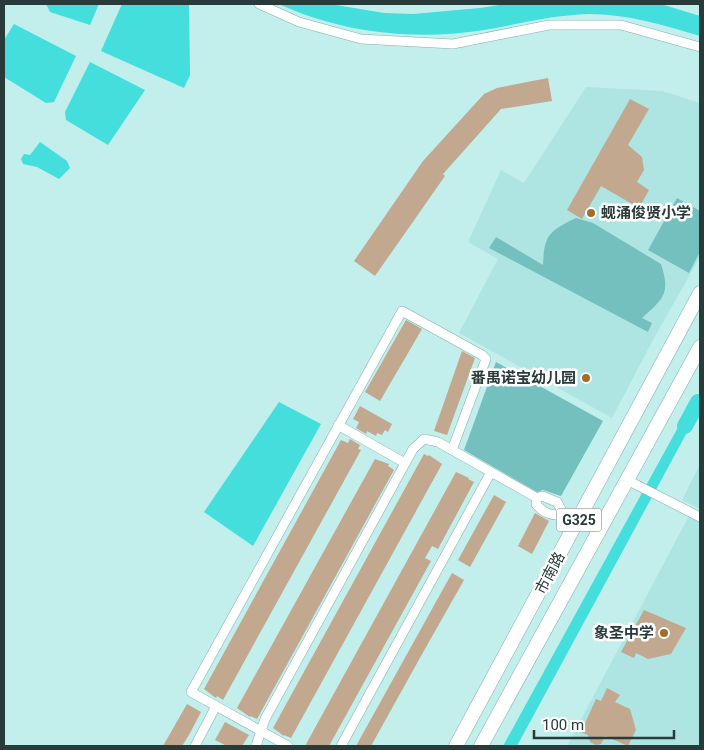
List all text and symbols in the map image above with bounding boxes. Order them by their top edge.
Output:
place label: 蚬涌俊贤小学 [601,204,691,222]
marker: 蚬涌俊贤小学 [585,207,597,219]
place label: 番禺诺宝幼儿园 [471,369,576,387]
marker: 番禺诺宝幼儿园 [580,372,592,384]
road number: G325 [556,508,602,532]
street label: 市南路 [531,549,569,597]
place label: 象圣中学 [594,624,654,642]
marker: 象圣中学 [658,627,670,639]
scale bar [534,708,674,740]
text: 100 m [542,716,584,734]

